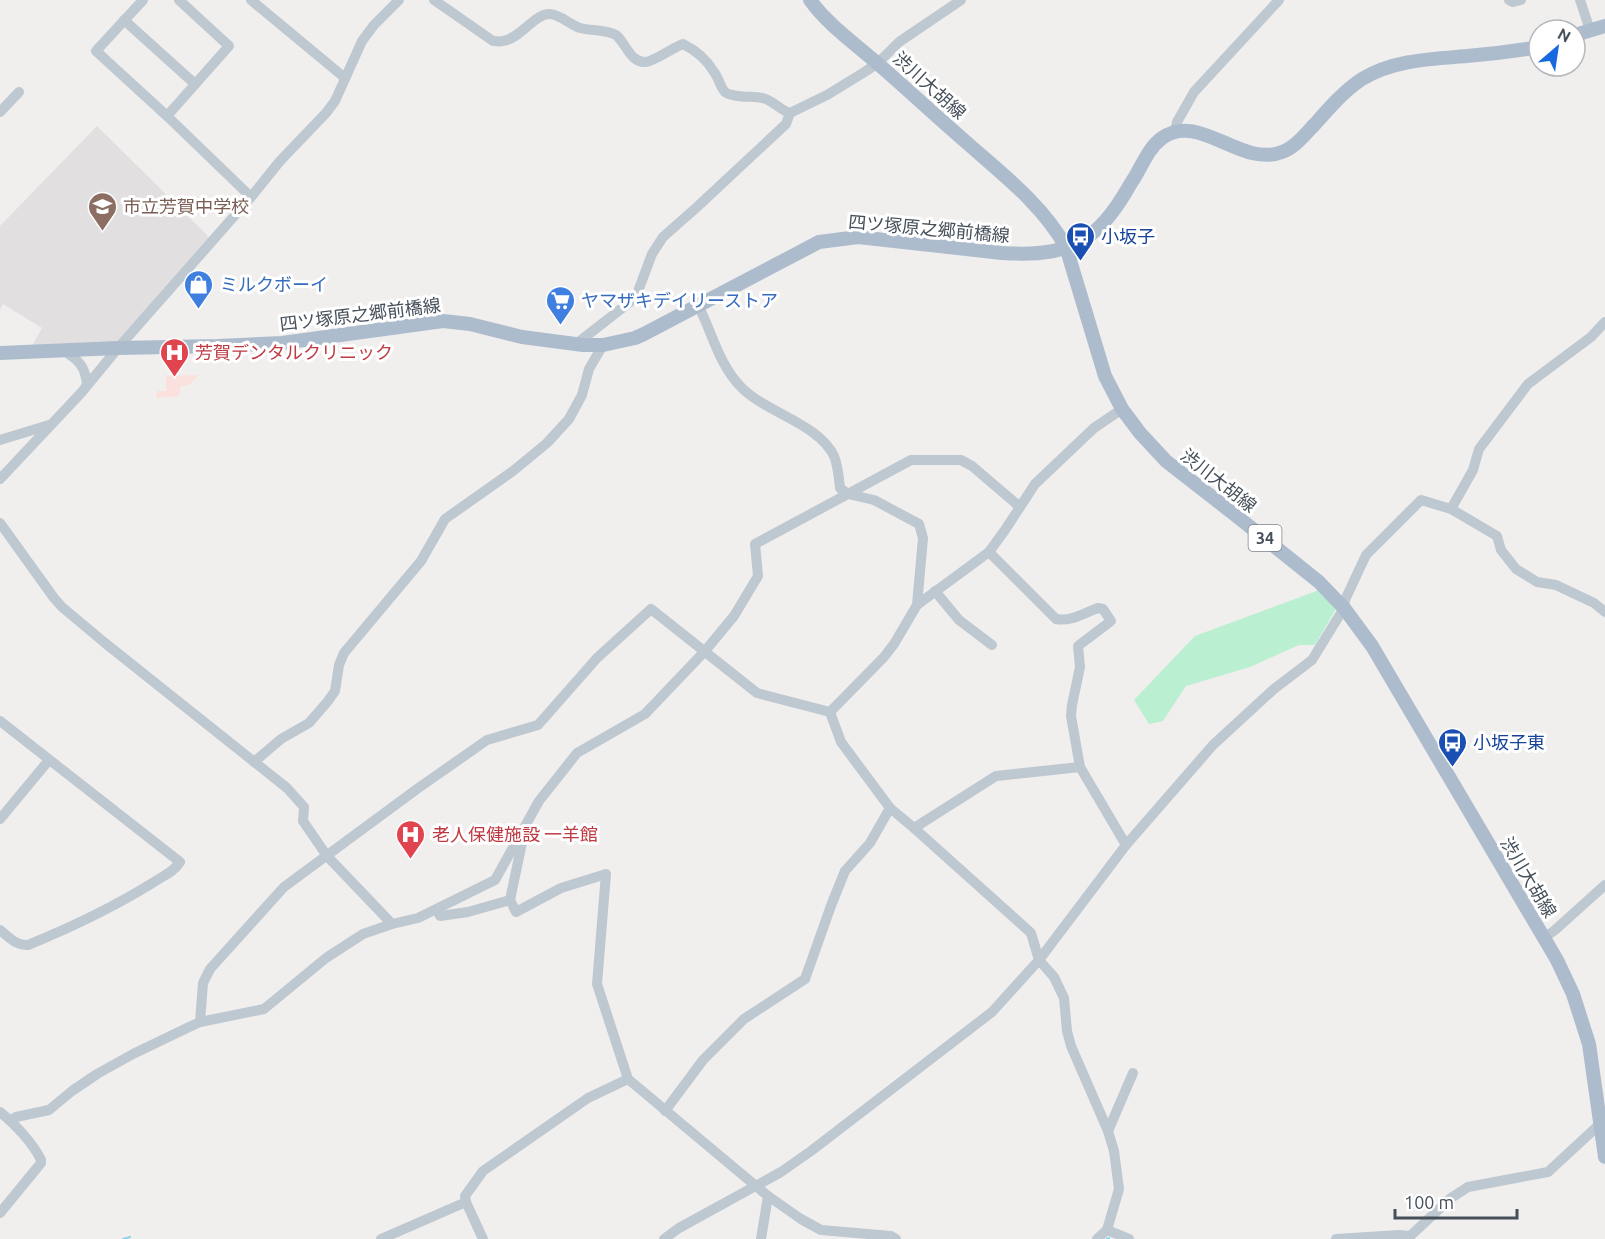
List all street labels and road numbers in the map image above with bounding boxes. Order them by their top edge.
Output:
street label: 渋川大胡線 [890,47,970,123]
street label: 四ツ塚原之郷前橋線 [847,211,1011,245]
street label: 四ツ塚原之郷前橋線 [278,294,442,334]
street label: 渋川大胡線 [1177,444,1261,516]
road number: 34 [1248,525,1282,551]
street label: 渋川大胡線 [1497,833,1561,921]

